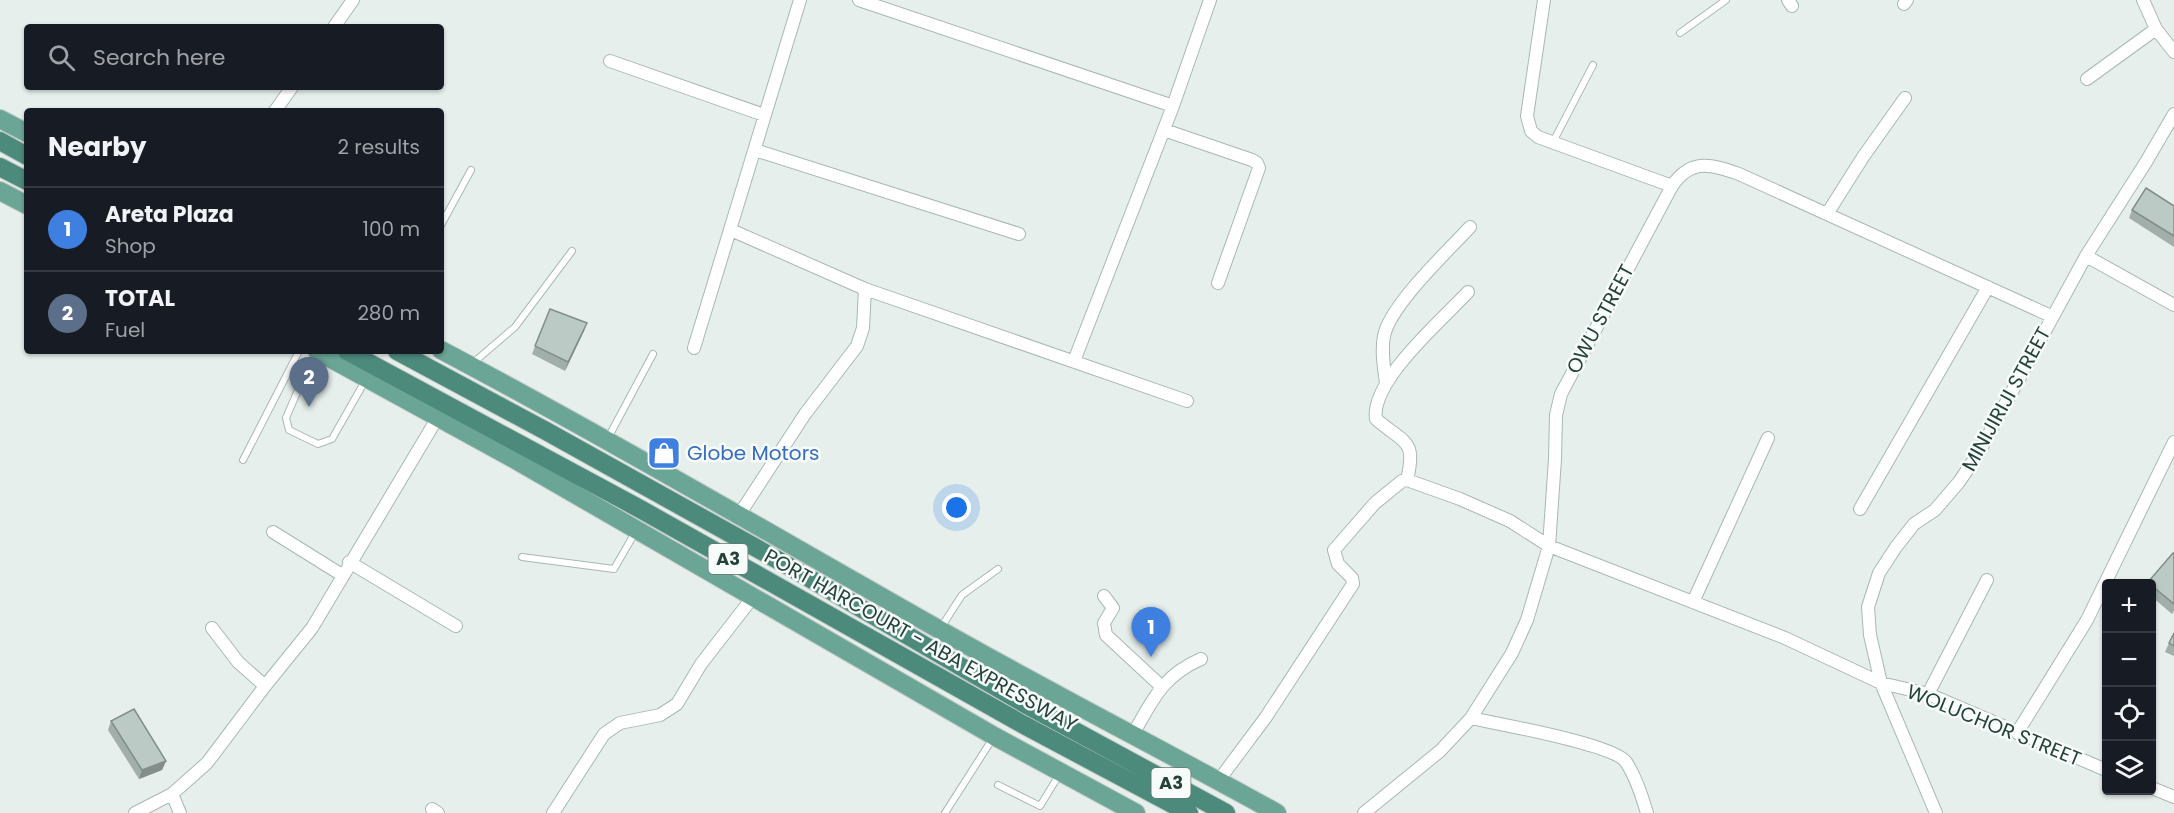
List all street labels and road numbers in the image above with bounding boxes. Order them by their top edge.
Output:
street label: OWU STREET [1559,259,1641,379]
street label: MINIJIRIJI STREET [1955,322,2057,476]
street label: PORT HARCOURT - ABA EXPRESSWAY [759,542,1083,738]
road number: A3 [708,544,748,574]
street label: WOLUCHOR STREET [1903,677,2086,773]
road number: A3 [1152,768,1190,798]

